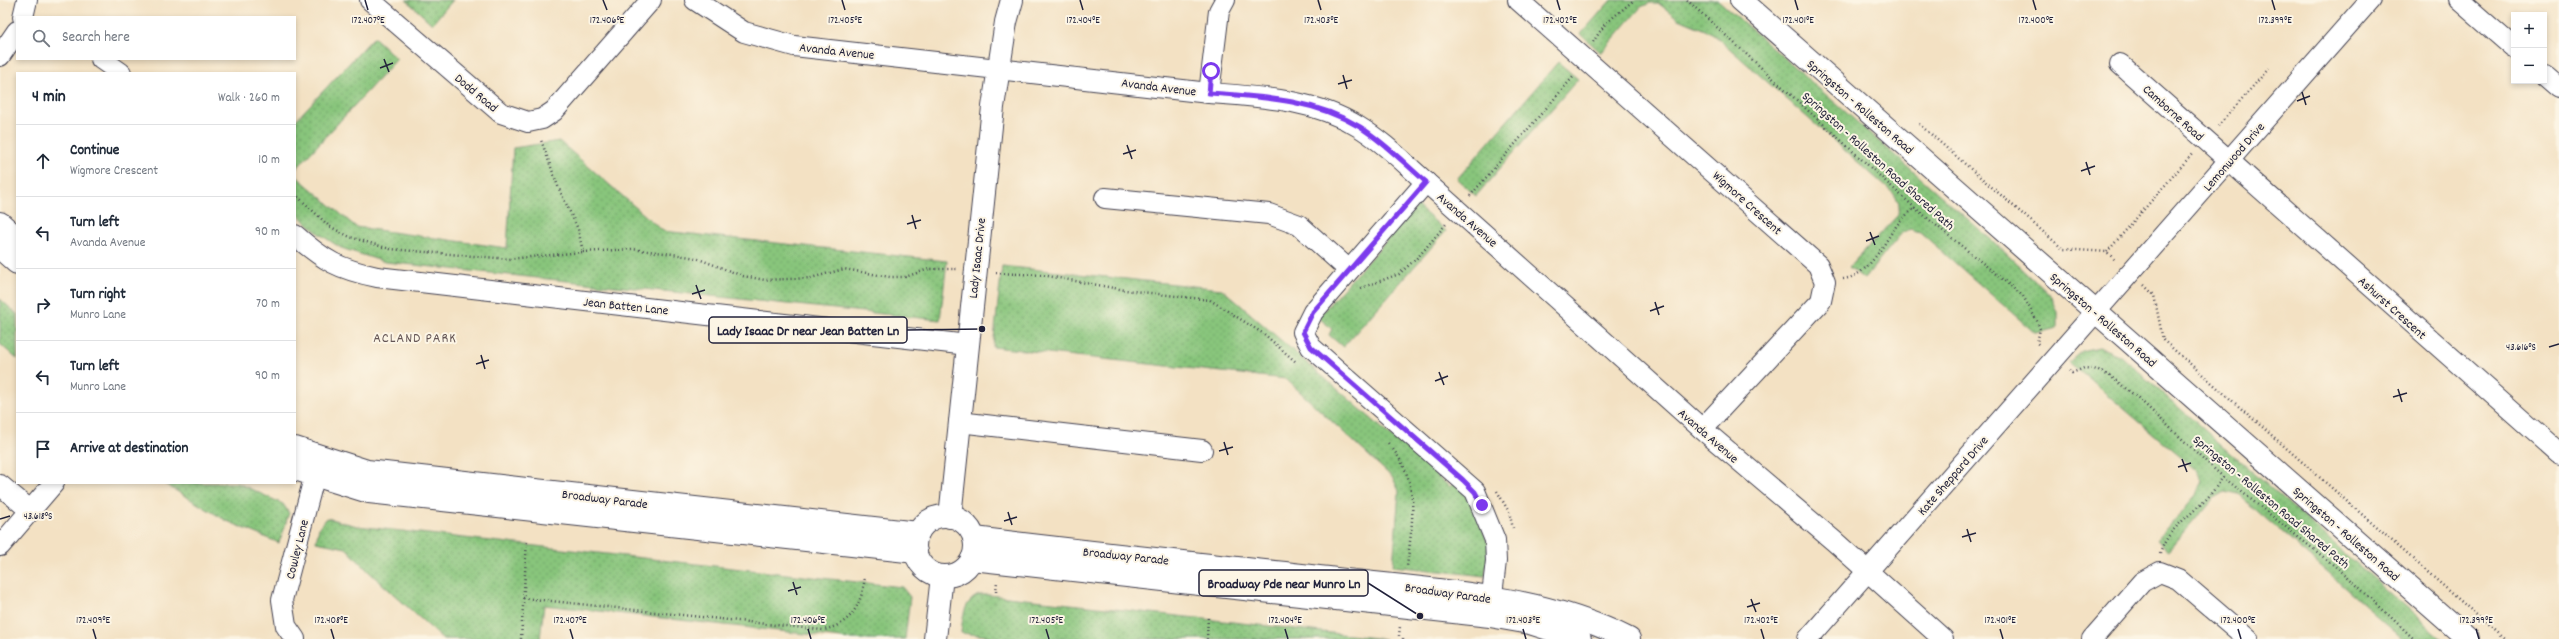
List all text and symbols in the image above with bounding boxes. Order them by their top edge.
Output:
map controls [2511,12,2547,84]
button: + [2511,12,2547,48]
text: 172.407°E [351,14,385,28]
text: 172.406°E [590,14,625,28]
text: 172.405°E [828,14,862,28]
text: 172.404°E [1066,14,1100,28]
text: 172.403°E [1304,14,1338,28]
text: 172.402°E [1543,14,1577,28]
text: 172.401°E [1782,14,1814,28]
text: 172.400°E [2019,14,2054,28]
text: 172.399°E [2258,14,2292,28]
search box [16,16,296,60]
icon: search [30,27,52,49]
text: Search here [62,27,130,49]
street label: Avanda Avenue [798,39,875,66]
button: − [2511,48,2547,84]
street label: Springston - Rolleston Road [1802,56,1917,160]
route start [1202,62,1220,80]
street label: Dodd Road [449,70,501,118]
street label: Avanda Avenue [1120,74,1198,103]
street label: Camborne Road [2137,81,2207,147]
text: 4 min [32,86,66,110]
street label: Springston - Rolleston Road Shared Path [1797,88,1958,236]
text: Walk · 260 m [218,89,280,108]
street label: Lemonwood Drive [2200,119,2270,196]
text: Continue [70,140,119,162]
icon: ahead [32,150,54,172]
text: 10 m [258,151,280,170]
text: Wigmore Crescent [70,162,158,181]
street label: Wigmore Crescent [1707,167,1786,240]
street label: Avanda Avenue [1432,189,1501,253]
text: Turn left [70,212,119,234]
street label: Lady Isaac Drive [965,217,992,299]
icon: left [32,222,54,244]
text: 90 m [255,223,280,242]
text: Avanda Avenue [70,234,145,253]
street label: Springston - Rolleston Road [2045,269,2160,373]
street label: Ashurst Crescent [2353,273,2430,345]
text: Turn right [70,284,126,306]
icon: right [32,294,54,316]
street label: Jean Batten Lane [582,294,669,321]
text: 70 m [256,295,280,314]
text: Munro Lane [70,306,126,325]
callout: Lady Isaac Dr near Jean Batten Ln [709,317,907,343]
text: Lady Isaac Dr near Jean Batten Ln [717,322,900,342]
district label: ACLAND PARK [373,329,457,349]
text: 43.616°S [2506,341,2536,355]
text: Turn left [70,356,119,378]
icon: left [32,366,54,388]
text: 90 m [255,367,280,386]
text: Munro Lane [70,378,126,397]
street label: Avanda Avenue [1673,405,1742,469]
street label: Springston - Rolleston Road Shared Path [2191,431,2353,571]
street label: Kate Sheppard Drive [1914,432,1994,521]
icon: arrive [32,438,54,460]
text: Arrive at destination [70,438,188,460]
street label: Springston - Rolleston Road [2290,482,2404,584]
street label: Broadway Parade [561,486,649,515]
route end [1473,496,1491,514]
text: 43.618°S [24,510,52,524]
street label: Cowley Lane [282,518,315,581]
street label: Broadway Parade [1082,544,1170,571]
callout: Broadway Pde near Munro Ln [1199,570,1368,596]
text: Broadway Pde near Munro Ln [1207,575,1361,595]
street label: Broadway Parade [1404,579,1492,610]
text: 172.409°E [76,614,110,628]
text: 172.408°E [314,614,348,628]
text: 172.407°E [553,614,587,628]
text: 172.406°E [791,614,826,628]
text: 172.405°E [1029,614,1063,628]
text: 172.404°E [1268,614,1302,628]
text: 172.403°E [1506,614,1540,628]
text: 172.402°E [1744,614,1778,628]
text: 172.401°E [1984,614,2016,628]
text: 172.400°E [2221,614,2256,628]
text: 172.399°E [2459,614,2493,628]

